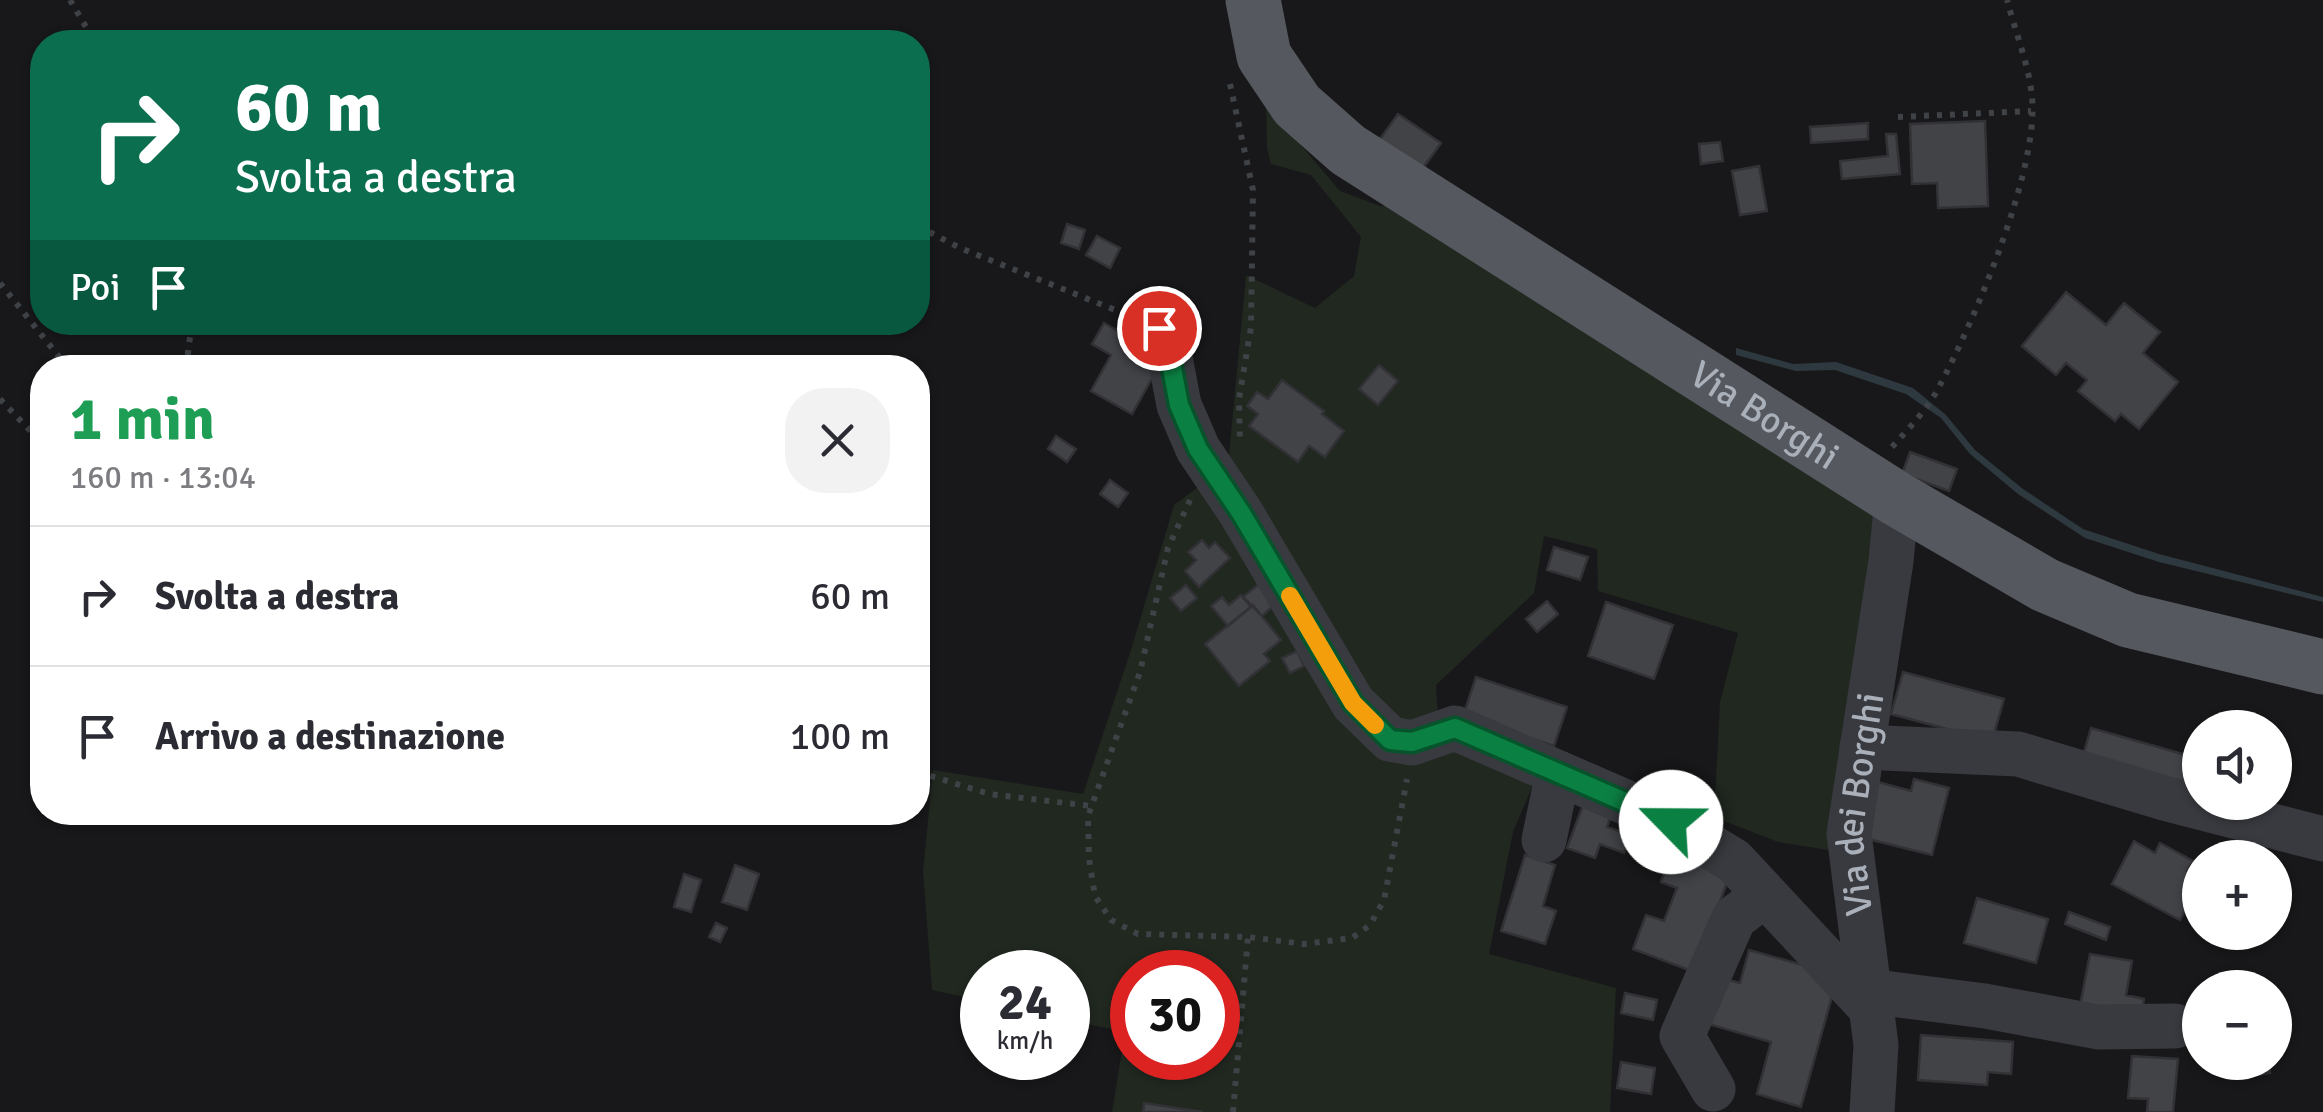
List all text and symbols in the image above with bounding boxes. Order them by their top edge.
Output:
text: 60 m [235,64,383,150]
icon: right [70,70,200,200]
text: Svolta a destra [235,150,517,205]
icon: arrive [141,260,196,315]
text: Poi [70,264,121,311]
pin [1117,286,1202,371]
icon: arrive [1132,301,1187,356]
street label: Via Borghi [1681,351,1848,480]
text: 1 min [70,383,215,457]
button: close [785,388,890,493]
text: 160 m · 13:04 [70,458,256,497]
icon: right [70,569,125,624]
text: Svolta a destra [155,573,399,620]
text: 60 m [810,573,890,620]
street label: Via dei Borghi [1826,689,1894,919]
icon: arrive [70,709,125,764]
map controls [2182,710,2292,1080]
button: sound [2182,710,2292,820]
text: Arrivo a destinazione [155,713,505,760]
text: 100 m [790,713,890,760]
position arrow [1619,770,1723,874]
button: + [2182,840,2292,950]
speed limit sign: 30 [1110,950,1240,1080]
button: − [2182,970,2292,1080]
text: 24 [998,972,1052,1034]
text: km/h [997,1025,1053,1056]

